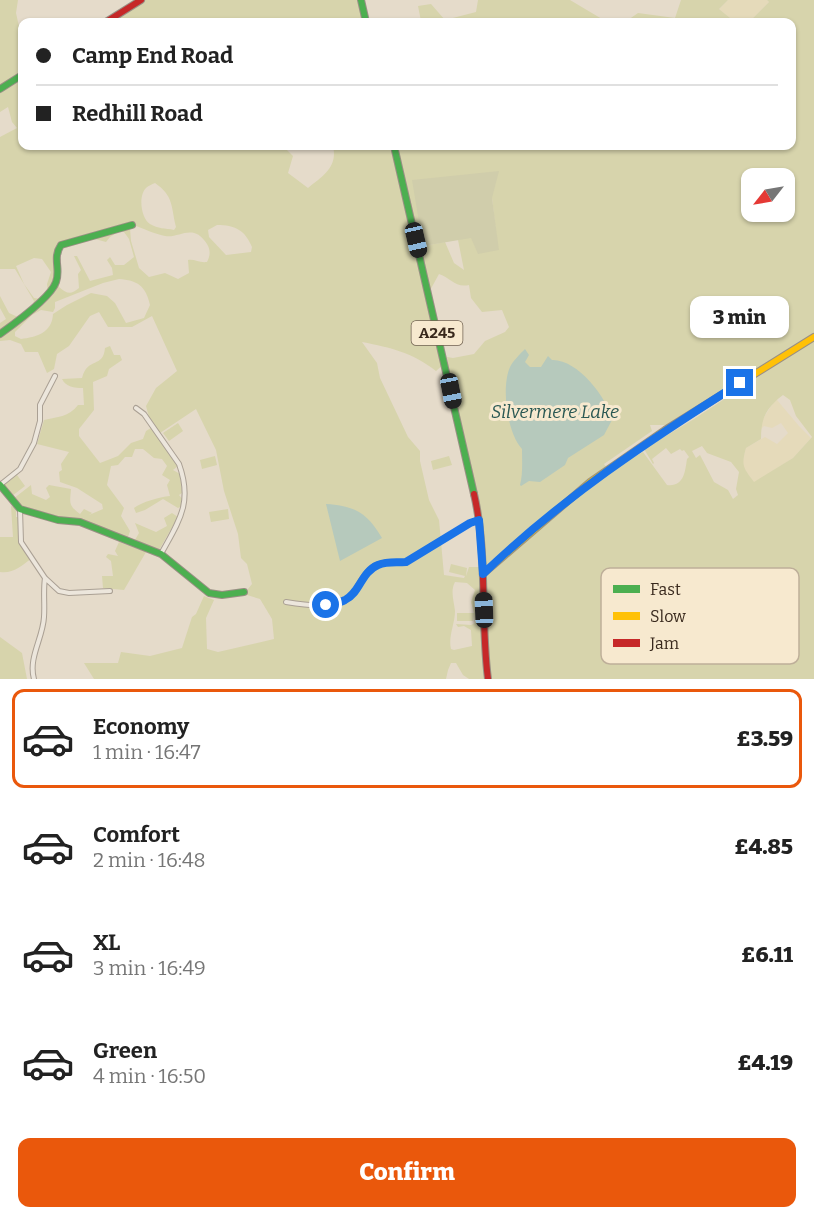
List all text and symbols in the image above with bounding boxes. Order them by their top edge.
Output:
text: Camp End Road [72,42,233,69]
text: Redhill Road [72,100,203,127]
north arrow [741,168,795,222]
map controls [741,168,795,222]
car [403,220,429,260]
callout: 3 min [690,296,789,338]
text: 3 min [713,305,766,329]
road number: A245 [412,321,462,345]
route end [726,369,753,396]
car [439,372,463,410]
water label: Silvermere Lake [491,401,619,423]
legend [601,568,799,664]
text: Fast [650,580,681,599]
route start [312,591,339,618]
car [474,592,494,628]
text: Slow [650,607,686,626]
text: Jam [649,634,679,653]
icon: car [21,712,75,766]
text: Economy [93,713,189,740]
text: £3.59 [737,725,793,752]
text: 1 min · 16:47 [93,740,201,764]
icon: car [21,820,75,874]
text: Comfort [93,821,180,848]
text: £4.85 [735,833,793,860]
text: 2 min · 16:48 [93,848,206,872]
icon: car [21,928,75,982]
text: XL [93,929,120,956]
text: £6.11 [741,941,793,968]
text: 3 min · 16:49 [93,956,206,980]
icon: car [21,1036,75,1090]
text: Green [93,1037,157,1064]
text: £4.19 [737,1049,793,1076]
text: 4 min · 16:50 [93,1064,206,1088]
button: Confirm [18,1138,796,1207]

